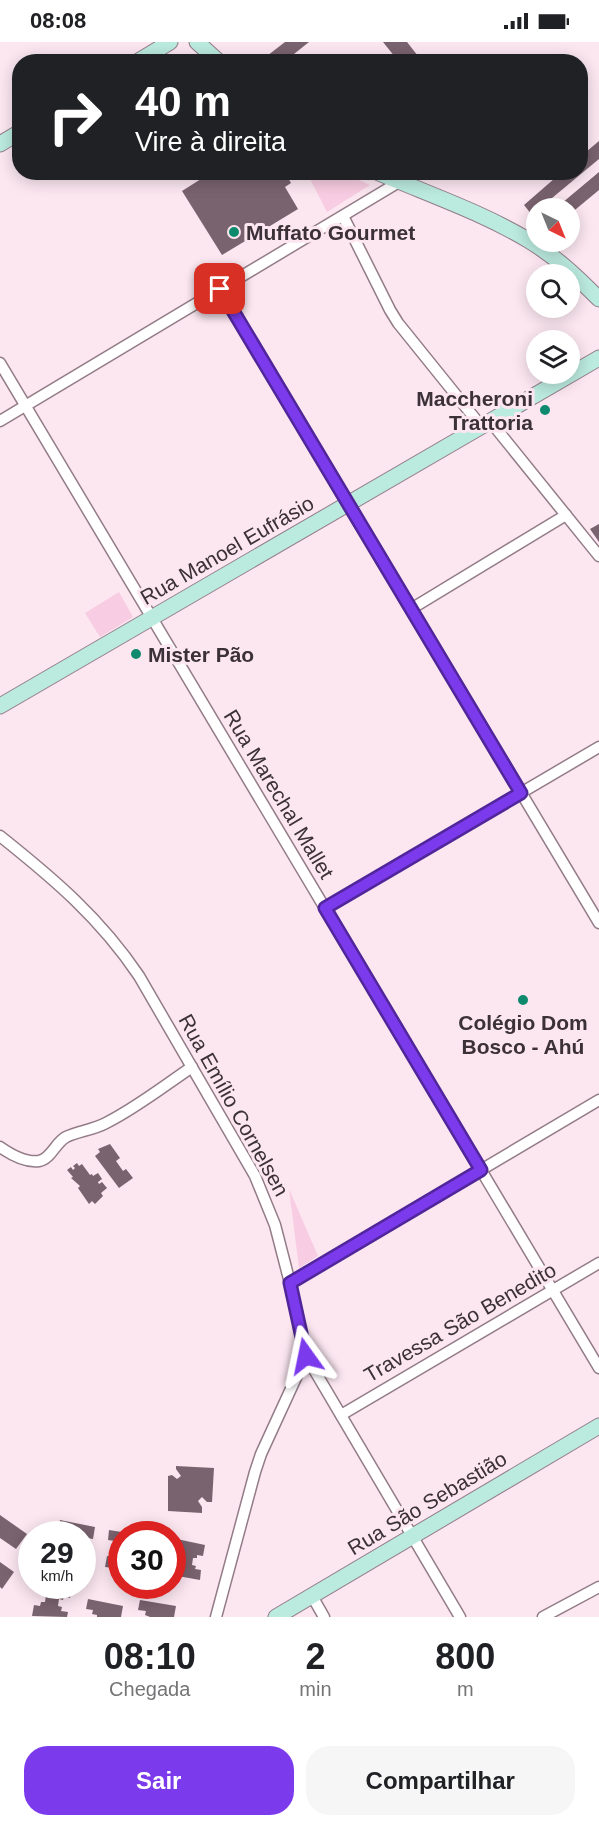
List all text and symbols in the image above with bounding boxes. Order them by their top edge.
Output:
text: 08:08 [30,8,86,33]
icon: right [36,78,114,156]
text: 40 m [135,78,231,125]
text: Vire à direita [135,127,286,157]
north arrow [526,198,580,252]
map controls [526,198,580,384]
place label: Muffato Gourmet [246,221,415,244]
marker: Muffato Gourmet [227,225,241,239]
pin [194,263,245,314]
button: search [526,264,580,318]
icon: arrive [203,272,236,305]
button: layers [526,330,580,384]
place label: Maccheroni Trattoria [416,387,533,434]
marker: Maccheroni Trattoria [538,403,552,417]
street label: Rua Manoel Eufrásio [136,491,318,609]
place label: Mister Pão [148,643,254,666]
marker: Mister Pão [129,647,143,661]
street label: Rua Marechal Mallet [220,706,339,883]
marker: Colégio Dom Bosco - Ahú [516,993,530,1007]
street label: Rua Emílio Cornelsen [174,1010,294,1200]
place label: Colégio Dom Bosco - Ahú [458,1011,588,1058]
street label: Travessa São Benedito [360,1258,560,1386]
position arrow [274,1324,338,1388]
street label: Rua São Sebastião [344,1447,510,1559]
speed limit sign: 30 [108,1521,186,1599]
text: 29 [40,1536,74,1569]
text: km/h [41,1567,73,1584]
text: 08:10 [104,1636,196,1677]
text: 2 [305,1636,325,1677]
text: 800 [435,1636,495,1677]
text: Chegada [109,1678,190,1700]
text: min [299,1678,332,1700]
text: m [457,1678,474,1700]
button: Sair [24,1746,294,1815]
button: Compartilhar [306,1746,575,1815]

